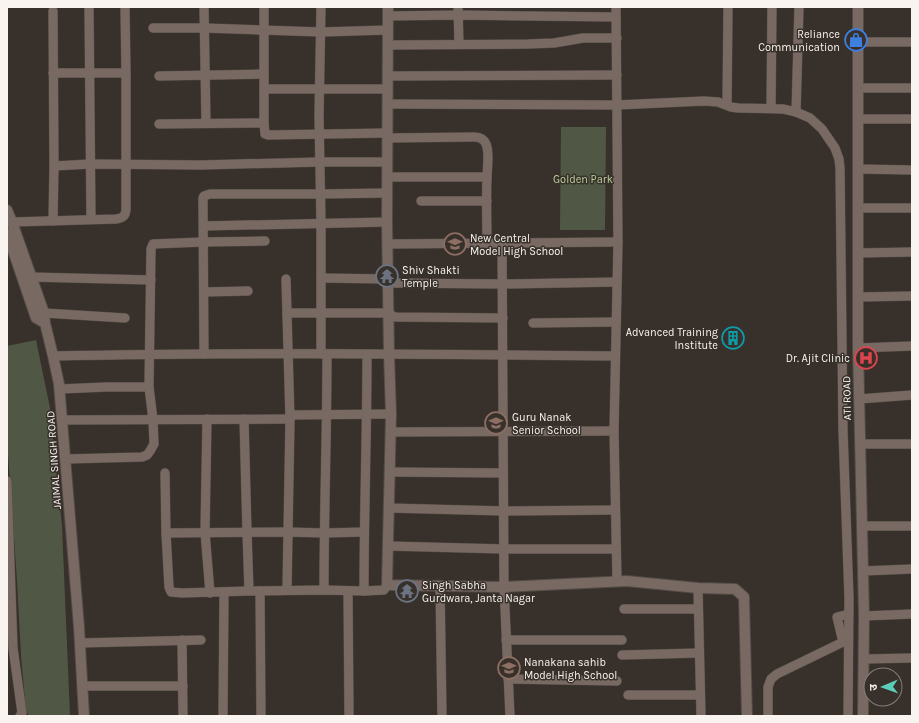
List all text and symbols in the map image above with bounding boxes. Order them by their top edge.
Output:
shop icon: Reliance Communication [843,27,869,53]
place label: Reliance Communication [758,28,840,54]
park label: Golden Park [553,173,613,186]
school or university icon: New Central Model High School [442,231,468,257]
place label: New Central Model High School [470,232,563,258]
temple icon: Shiv Shakti Temple [374,263,400,289]
place label: Shiv Shakti Temple [402,264,460,290]
building icon: Advanced Training Institute [720,325,746,351]
place label: Advanced Training Institute [626,326,719,352]
hospital icon: Dr. Ajit Clinic [853,345,879,371]
place label: Dr. Ajit Clinic [786,352,850,365]
street label: ATI ROAD [840,376,854,420]
street label: JAIMAL SINGH ROAD [44,410,64,510]
school or university icon: Guru Nanak Senior School [483,410,509,436]
place label: Guru Nanak Senior School [512,411,581,437]
temple icon: Singh Sabha Gurdwara, Janta Nagar [394,578,420,604]
place label: Singh Sabha Gurdwara, Janta Nagar [422,579,535,605]
school or university icon: Nanakana sahib Model High School [496,655,522,681]
place label: Nanakana sahib Model High School [524,656,617,682]
north arrow [863,667,903,707]
text: उ [867,683,880,691]

